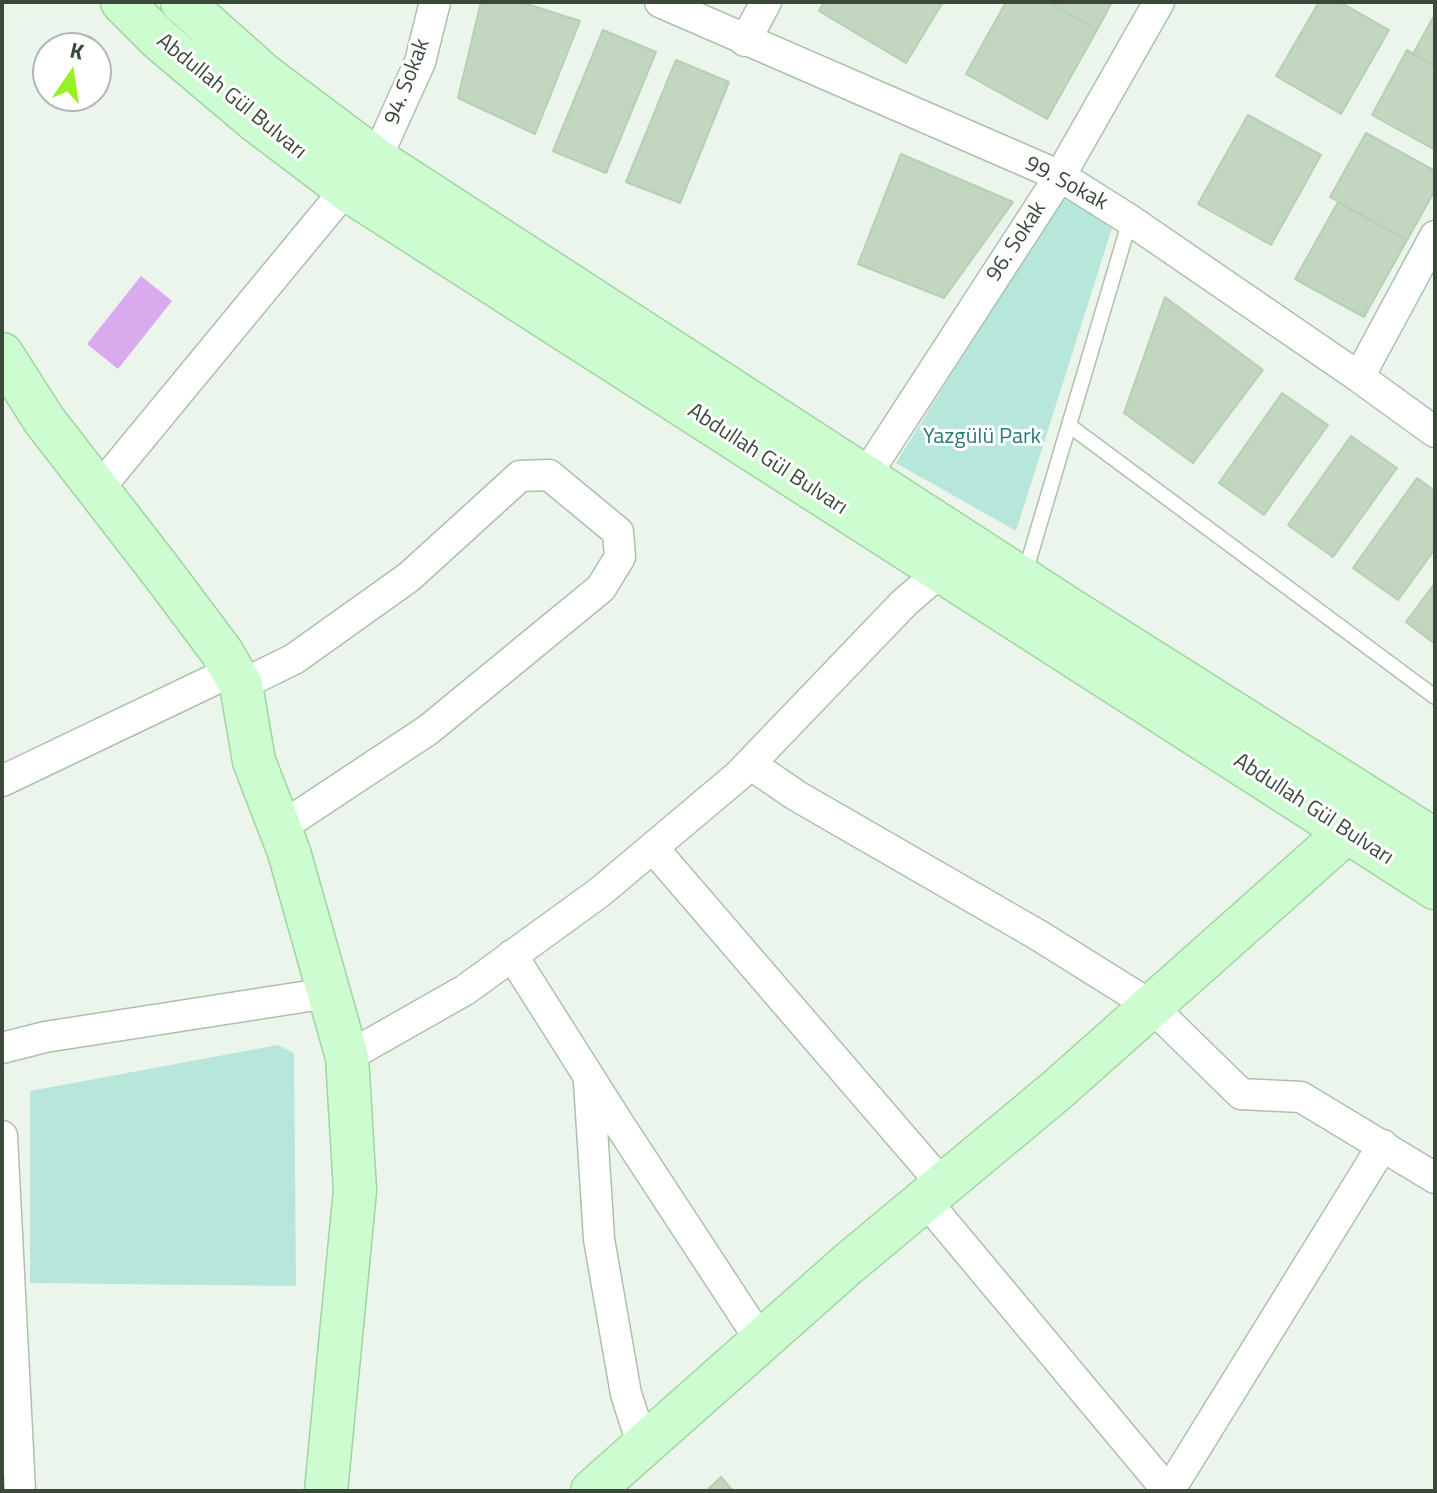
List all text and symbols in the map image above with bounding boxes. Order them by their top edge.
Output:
street label: Abdullah Gül Bulvarı [151,28,311,166]
north arrow [32,32,112,112]
text: K [67,33,87,69]
street label: 94. Sokak [380,35,436,129]
street label: 99. Sokak [1020,151,1112,217]
street label: 96. Sokak [981,197,1053,287]
street label: Abdullah Gül Bulvarı [682,399,852,521]
park label: Yazgülü Park [923,425,1041,451]
street label: Abdullah Gül Bulvarı [1228,749,1398,871]

